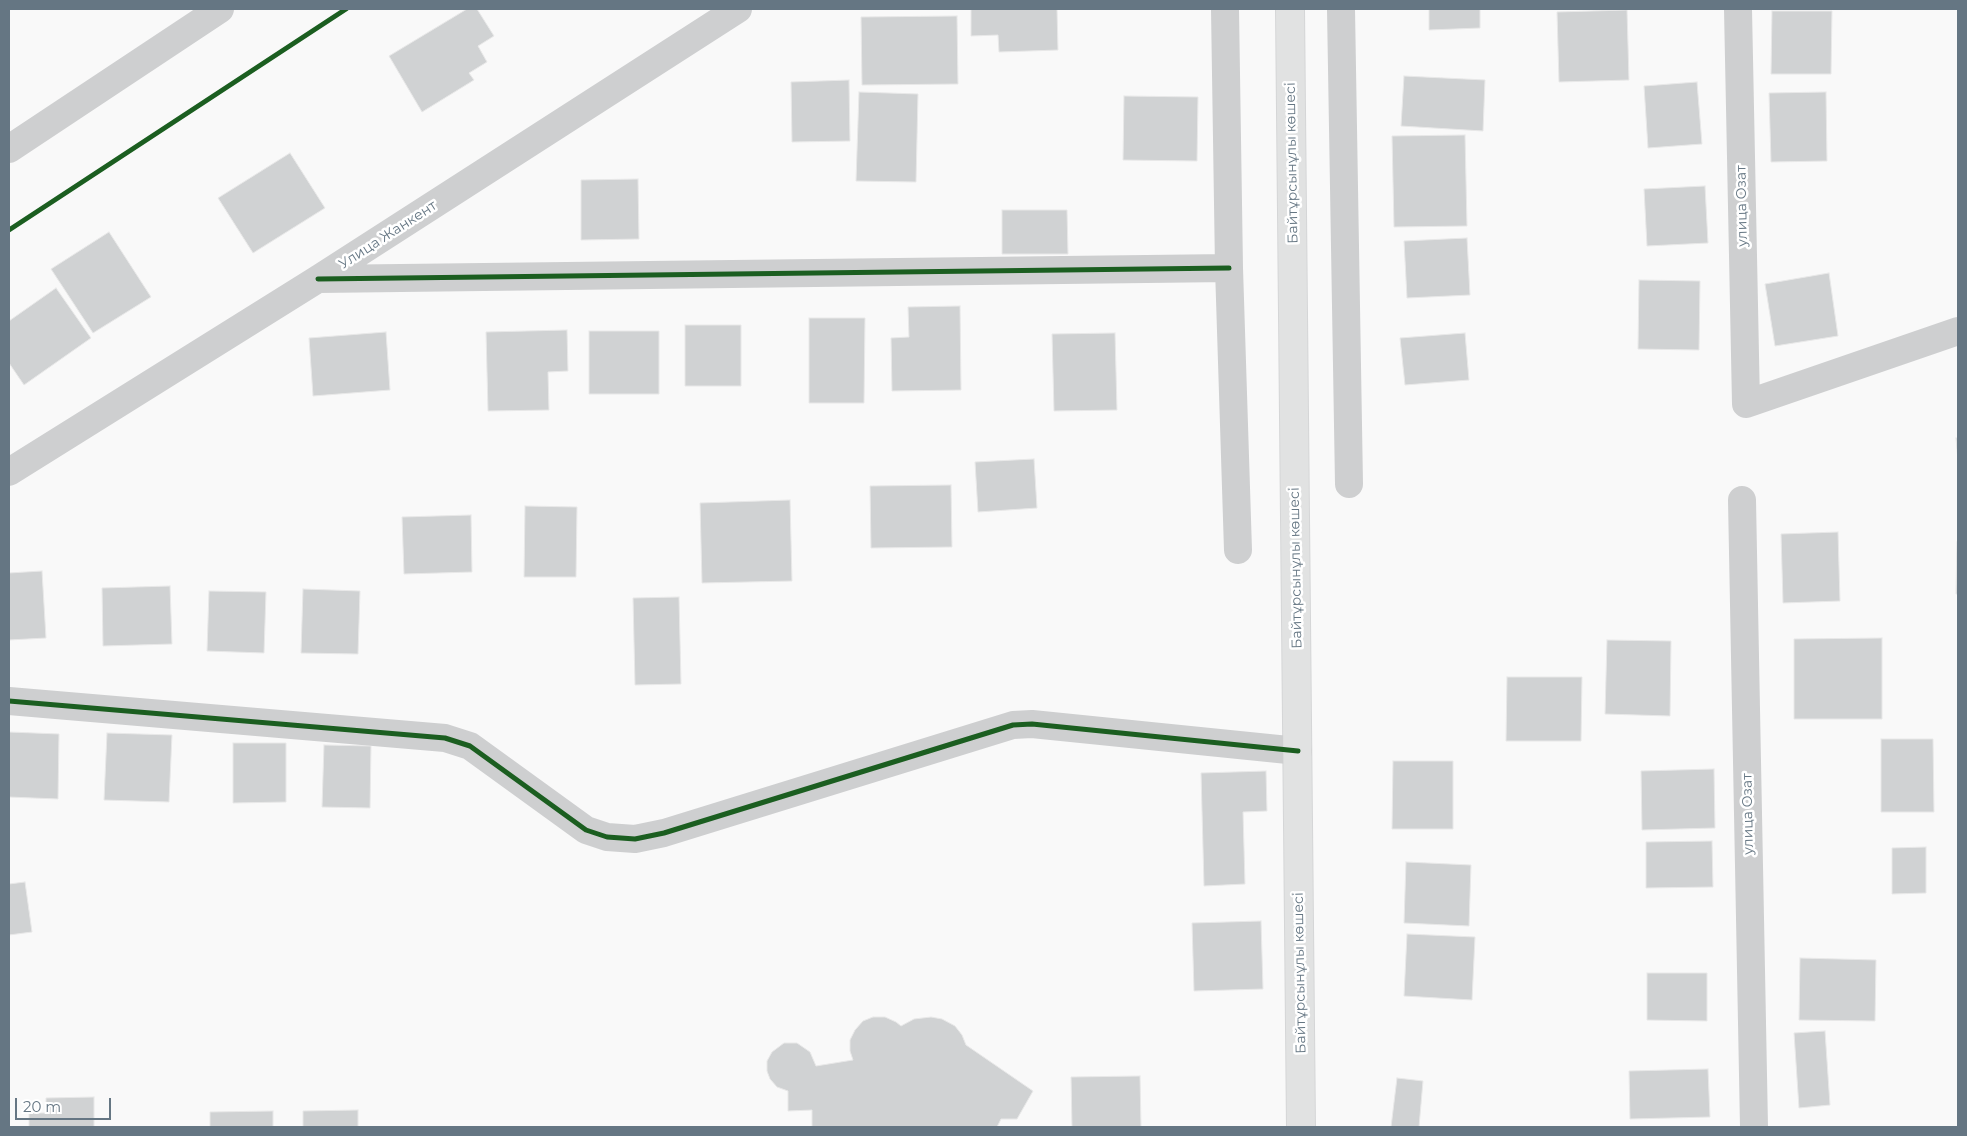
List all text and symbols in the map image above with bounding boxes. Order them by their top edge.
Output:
street label: Байтұрсынұлы көшесі [1282,82,1302,244]
street label: улица Озат [1733,165,1751,247]
street label: Улица Жанкент [336,197,440,273]
street label: Байтұрсынұлы көшесі [1286,487,1306,649]
street label: улица Озат [1739,773,1757,855]
street label: Байтұрсынұлы көшесі [1290,892,1310,1054]
scale bar [18,1088,114,1120]
text: 20 m [23,1097,61,1116]

